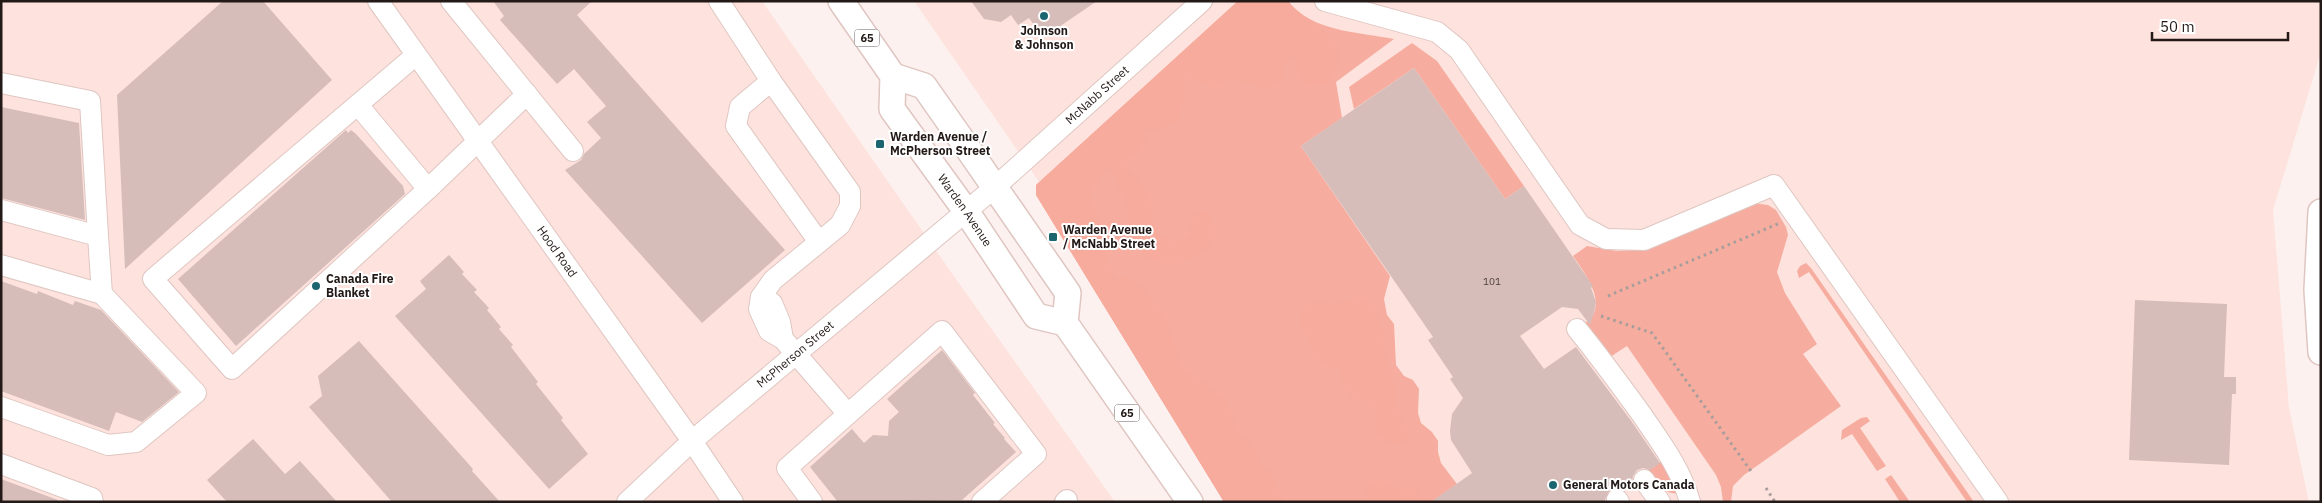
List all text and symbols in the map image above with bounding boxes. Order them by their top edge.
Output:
marker: Johnson & Johnson [1038,10,1050,22]
scale bar [2152,10,2288,42]
text: 50 m [2160,17,2195,36]
place label: Johnson & Johnson [1014,23,1074,52]
road number: 65 [854,29,880,46]
street label: McNabb Street [1062,62,1132,127]
place label: Warden Avenue / McPherson Street [890,129,991,158]
marker: Warden Avenue / McPherson Street [874,138,886,150]
street label: Warden Avenue [935,171,996,249]
place label: Warden Avenue / McNabb Street [1063,222,1156,251]
street label: Hood Road [534,223,581,280]
marker: Warden Avenue / McNabb Street [1047,231,1059,243]
place label: Canada Fire Blanket [326,271,394,300]
house number: 101 [1483,275,1501,288]
marker: Canada Fire Blanket [310,280,322,292]
street label: McPherson Street [753,317,837,391]
road number: 65 [1114,404,1140,422]
place label: General Motors Canada [1563,477,1695,492]
marker: General Motors Canada [1547,479,1559,491]

